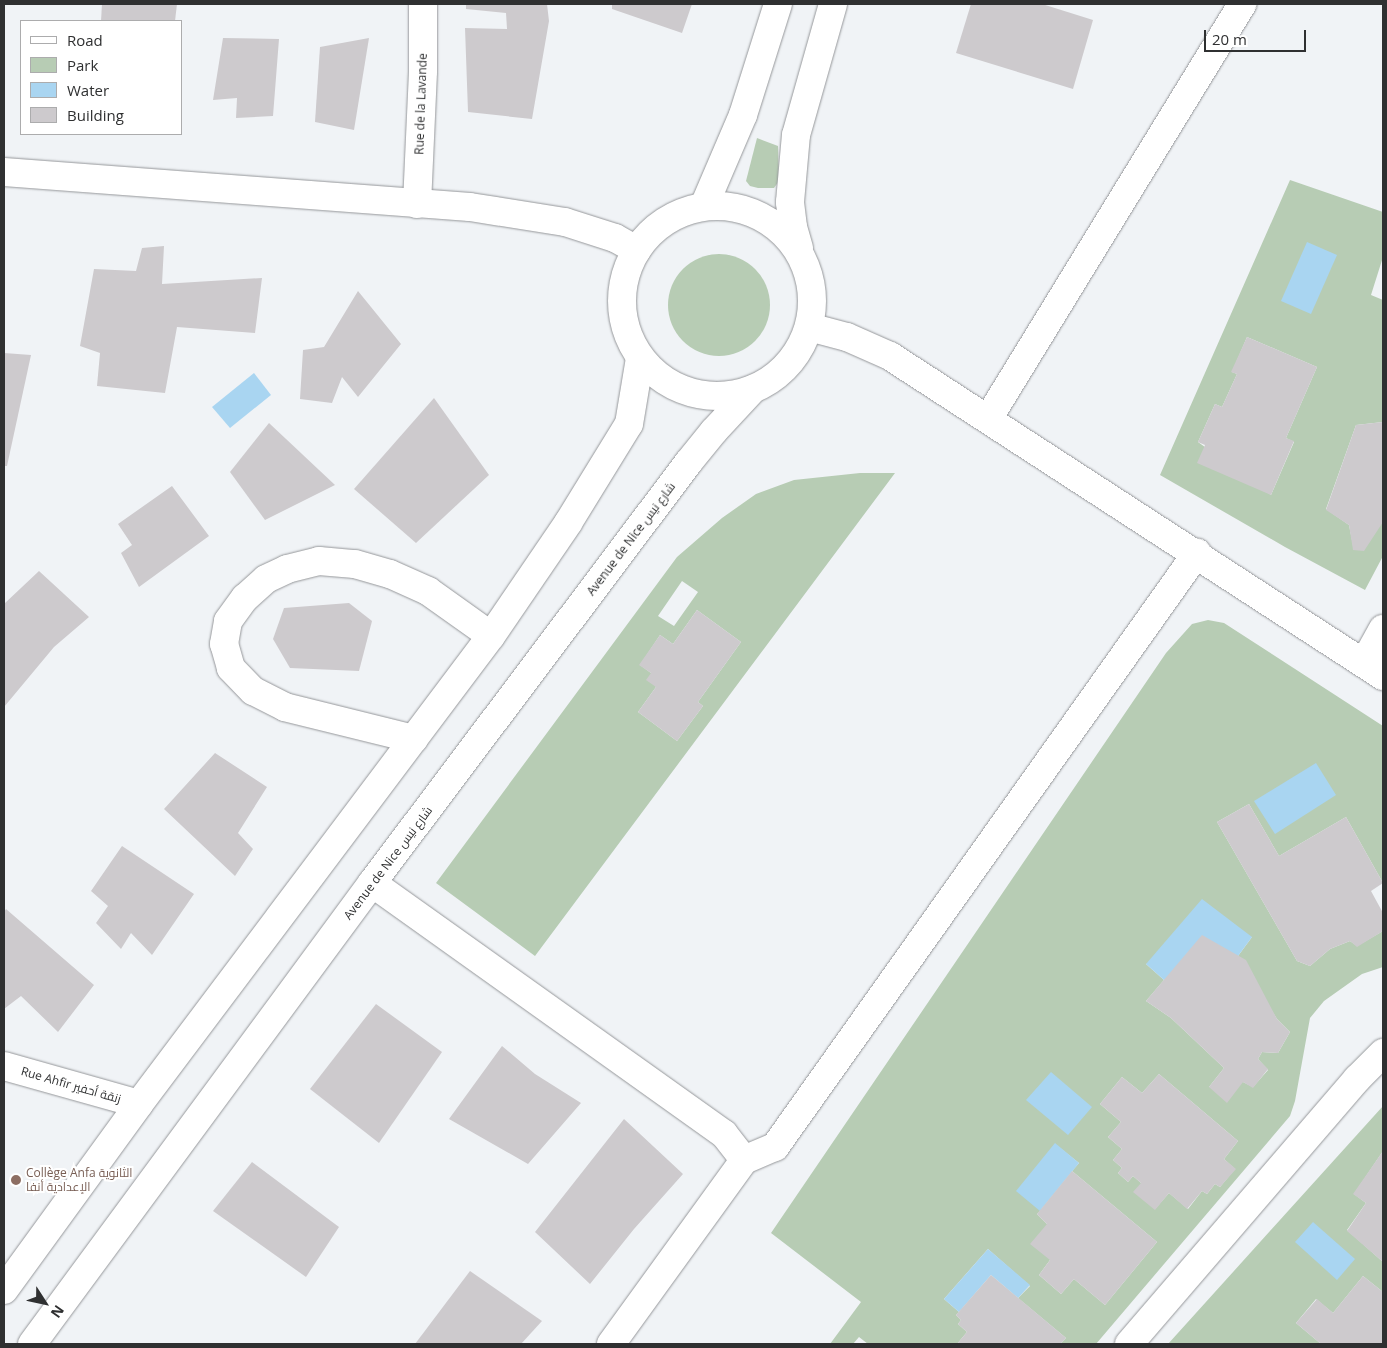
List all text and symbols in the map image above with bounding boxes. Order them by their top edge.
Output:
legend [20,20,182,135]
scale bar [1207,20,1310,52]
text: 20 m [1212,29,1247,49]
text: Road [67,30,103,50]
street label: Rue de la Lavande [412,53,430,155]
text: Park [67,55,98,75]
text: Water [67,80,109,100]
text: Building [67,105,124,125]
street label: Avenue de Nice شارع نيس [584,480,678,598]
street label: Avenue de Nice شارع نيس [341,804,435,922]
street label: Rue Ahfir زنقة أحفير [19,1064,123,1106]
place label: Collège Anfa الثانوية الإعدادية أنفا [26,1166,133,1194]
marker: Collège Anfa الثانوية الإعدادية أنفا [10,1174,22,1186]
north arrow [20,1278,70,1328]
text: N [47,1302,69,1322]

